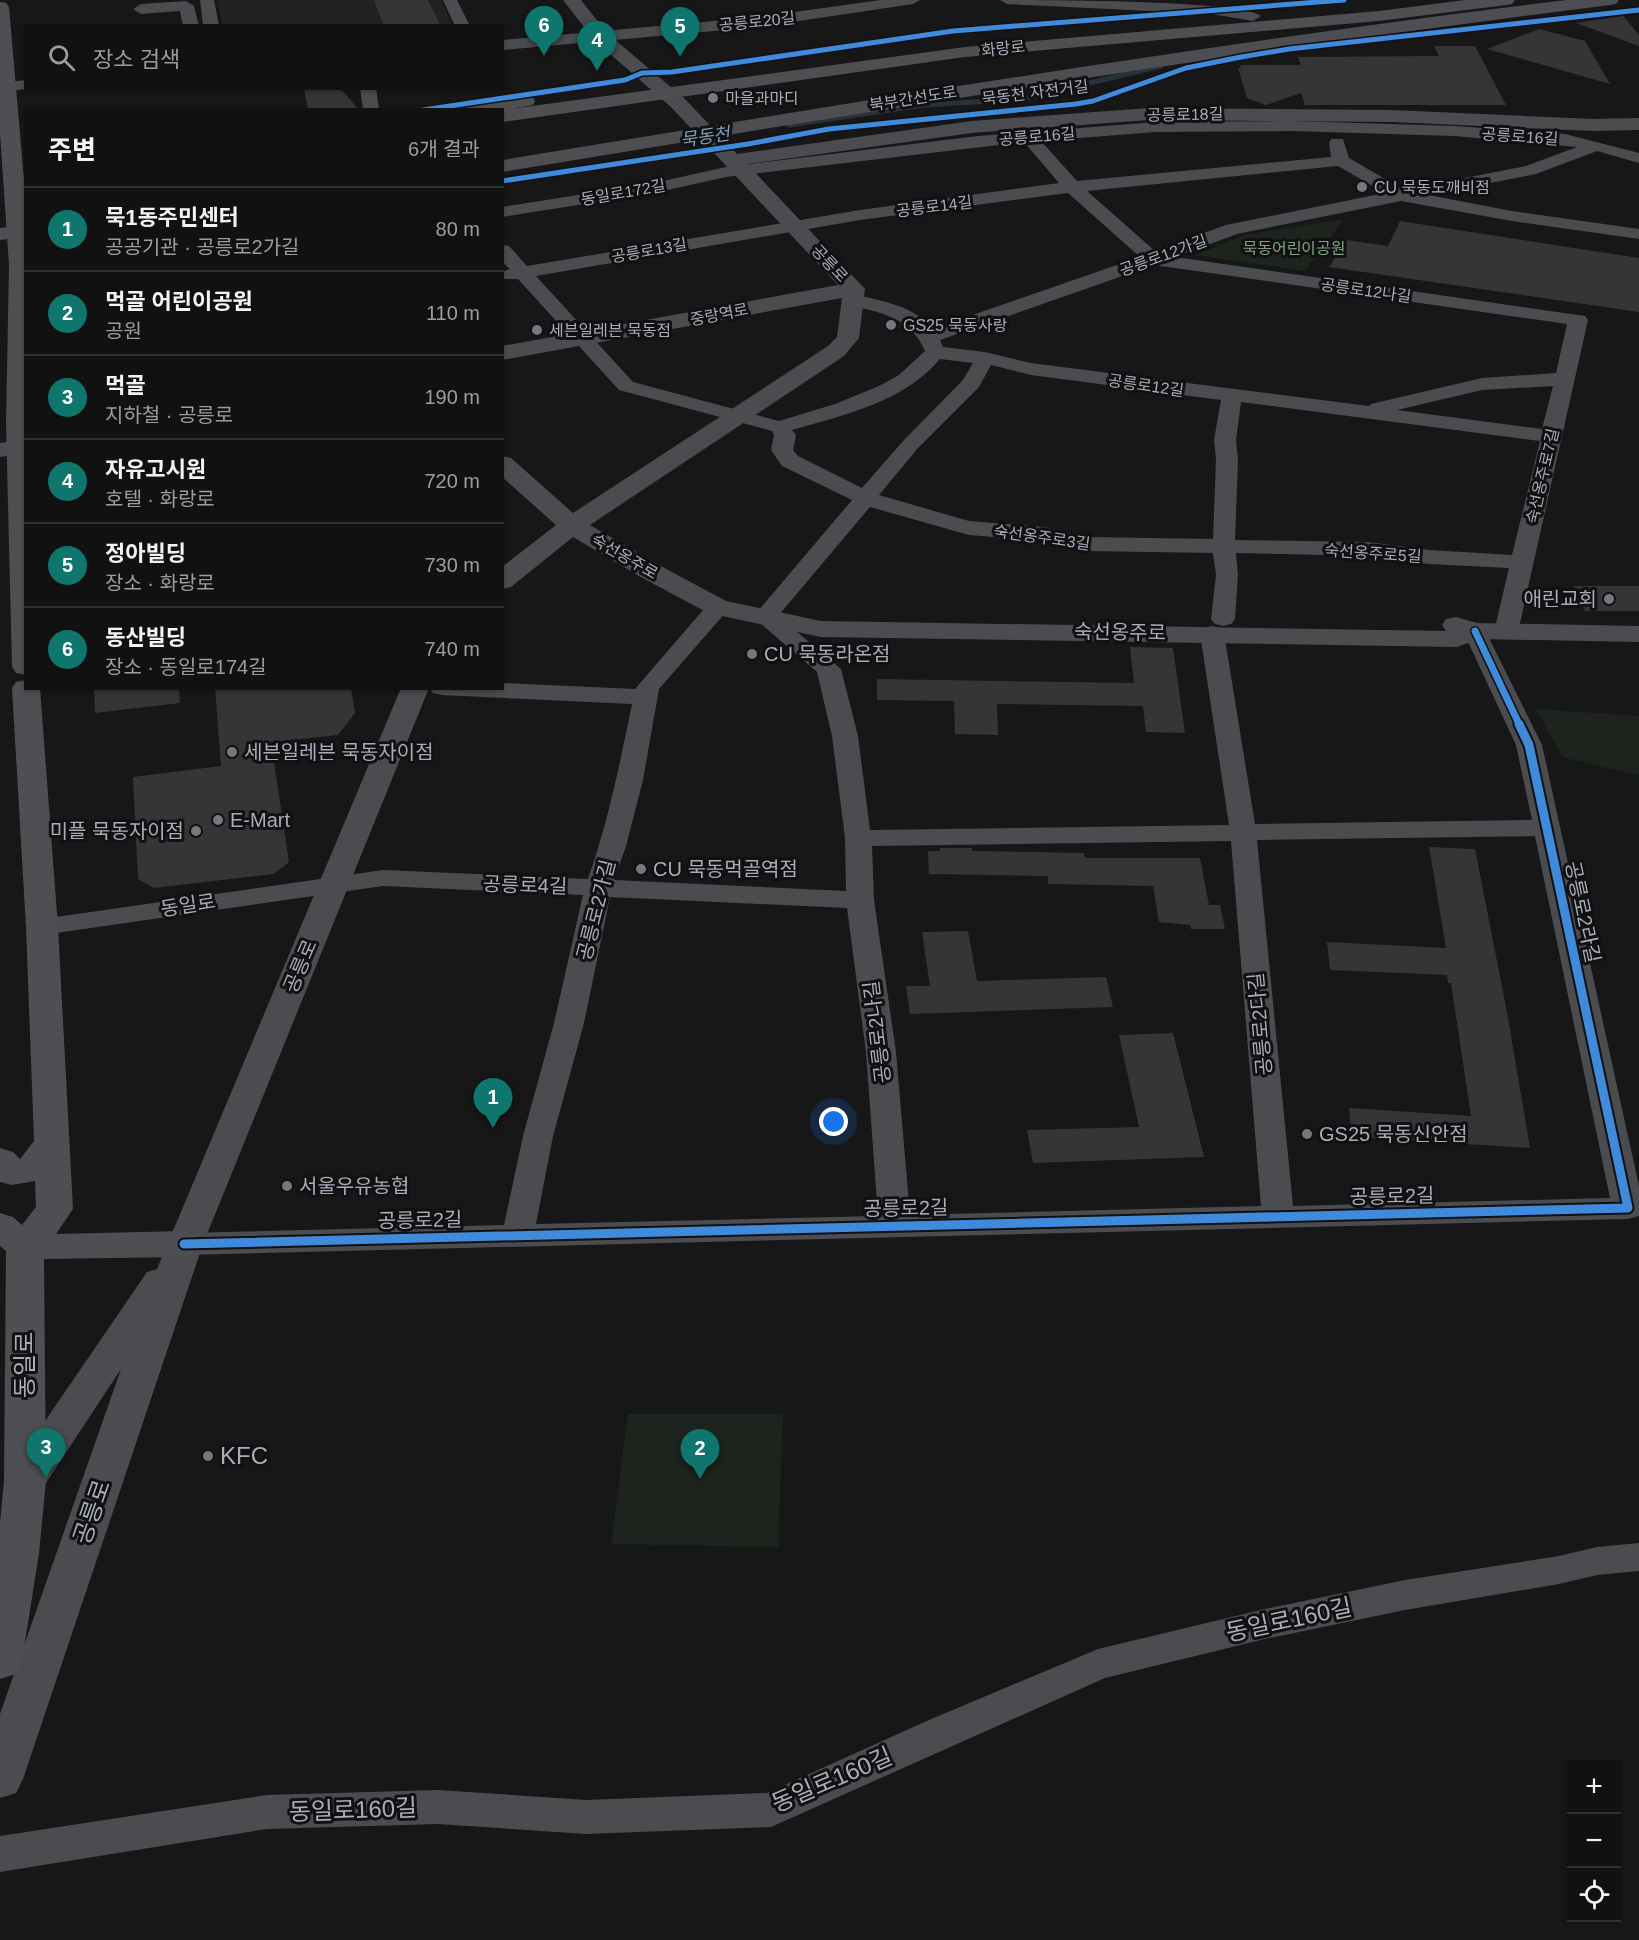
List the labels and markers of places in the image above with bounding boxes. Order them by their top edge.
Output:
pin: 6 [524,7,564,56]
pin: 5 [660,8,700,57]
pin: 4 [578,22,616,71]
place label: 마을과마디 [725,90,799,107]
marker: 마을과마디 [706,91,720,105]
place label: CU 묵동도깨비점 [1374,179,1490,196]
marker: CU 묵동도깨비점 [1355,180,1369,194]
place label: GS25 묵동사랑 [903,317,1008,334]
marker: GS25 묵동사랑 [884,318,898,332]
place label: 세븐일레븐 묵동점 [549,322,671,339]
marker: 세븐일레븐 묵동점 [530,323,544,337]
place label: 애린교회 [1523,588,1597,610]
marker: 애린교회 [1602,592,1616,606]
place label: CU 묵동라온점 [764,643,890,665]
marker: CU 묵동라온점 [745,647,759,661]
place label: 세븐일레븐 묵동자이점 [244,741,434,763]
marker: 세븐일레븐 묵동자이점 [225,745,239,759]
place label: E-Mart [230,809,290,831]
marker: E-Mart [211,813,225,827]
place label: 미플 묵동자이점 [50,820,184,842]
marker: 미플 묵동자이점 [189,824,203,838]
place label: CU 묵동먹골역점 [653,858,798,880]
marker: CU 묵동먹골역점 [634,862,648,876]
pin: 1 [474,1078,512,1128]
place label: GS25 묵동신안점 [1319,1123,1468,1145]
marker: GS25 묵동신안점 [1300,1127,1314,1141]
place label: 서울우유농협 [299,1175,409,1197]
marker: 서울우유농협 [280,1179,294,1193]
pin: 3 [26,1428,66,1478]
pin: 2 [680,1430,720,1479]
place label: KFC [220,1442,268,1469]
marker: KFC [201,1449,215,1463]

